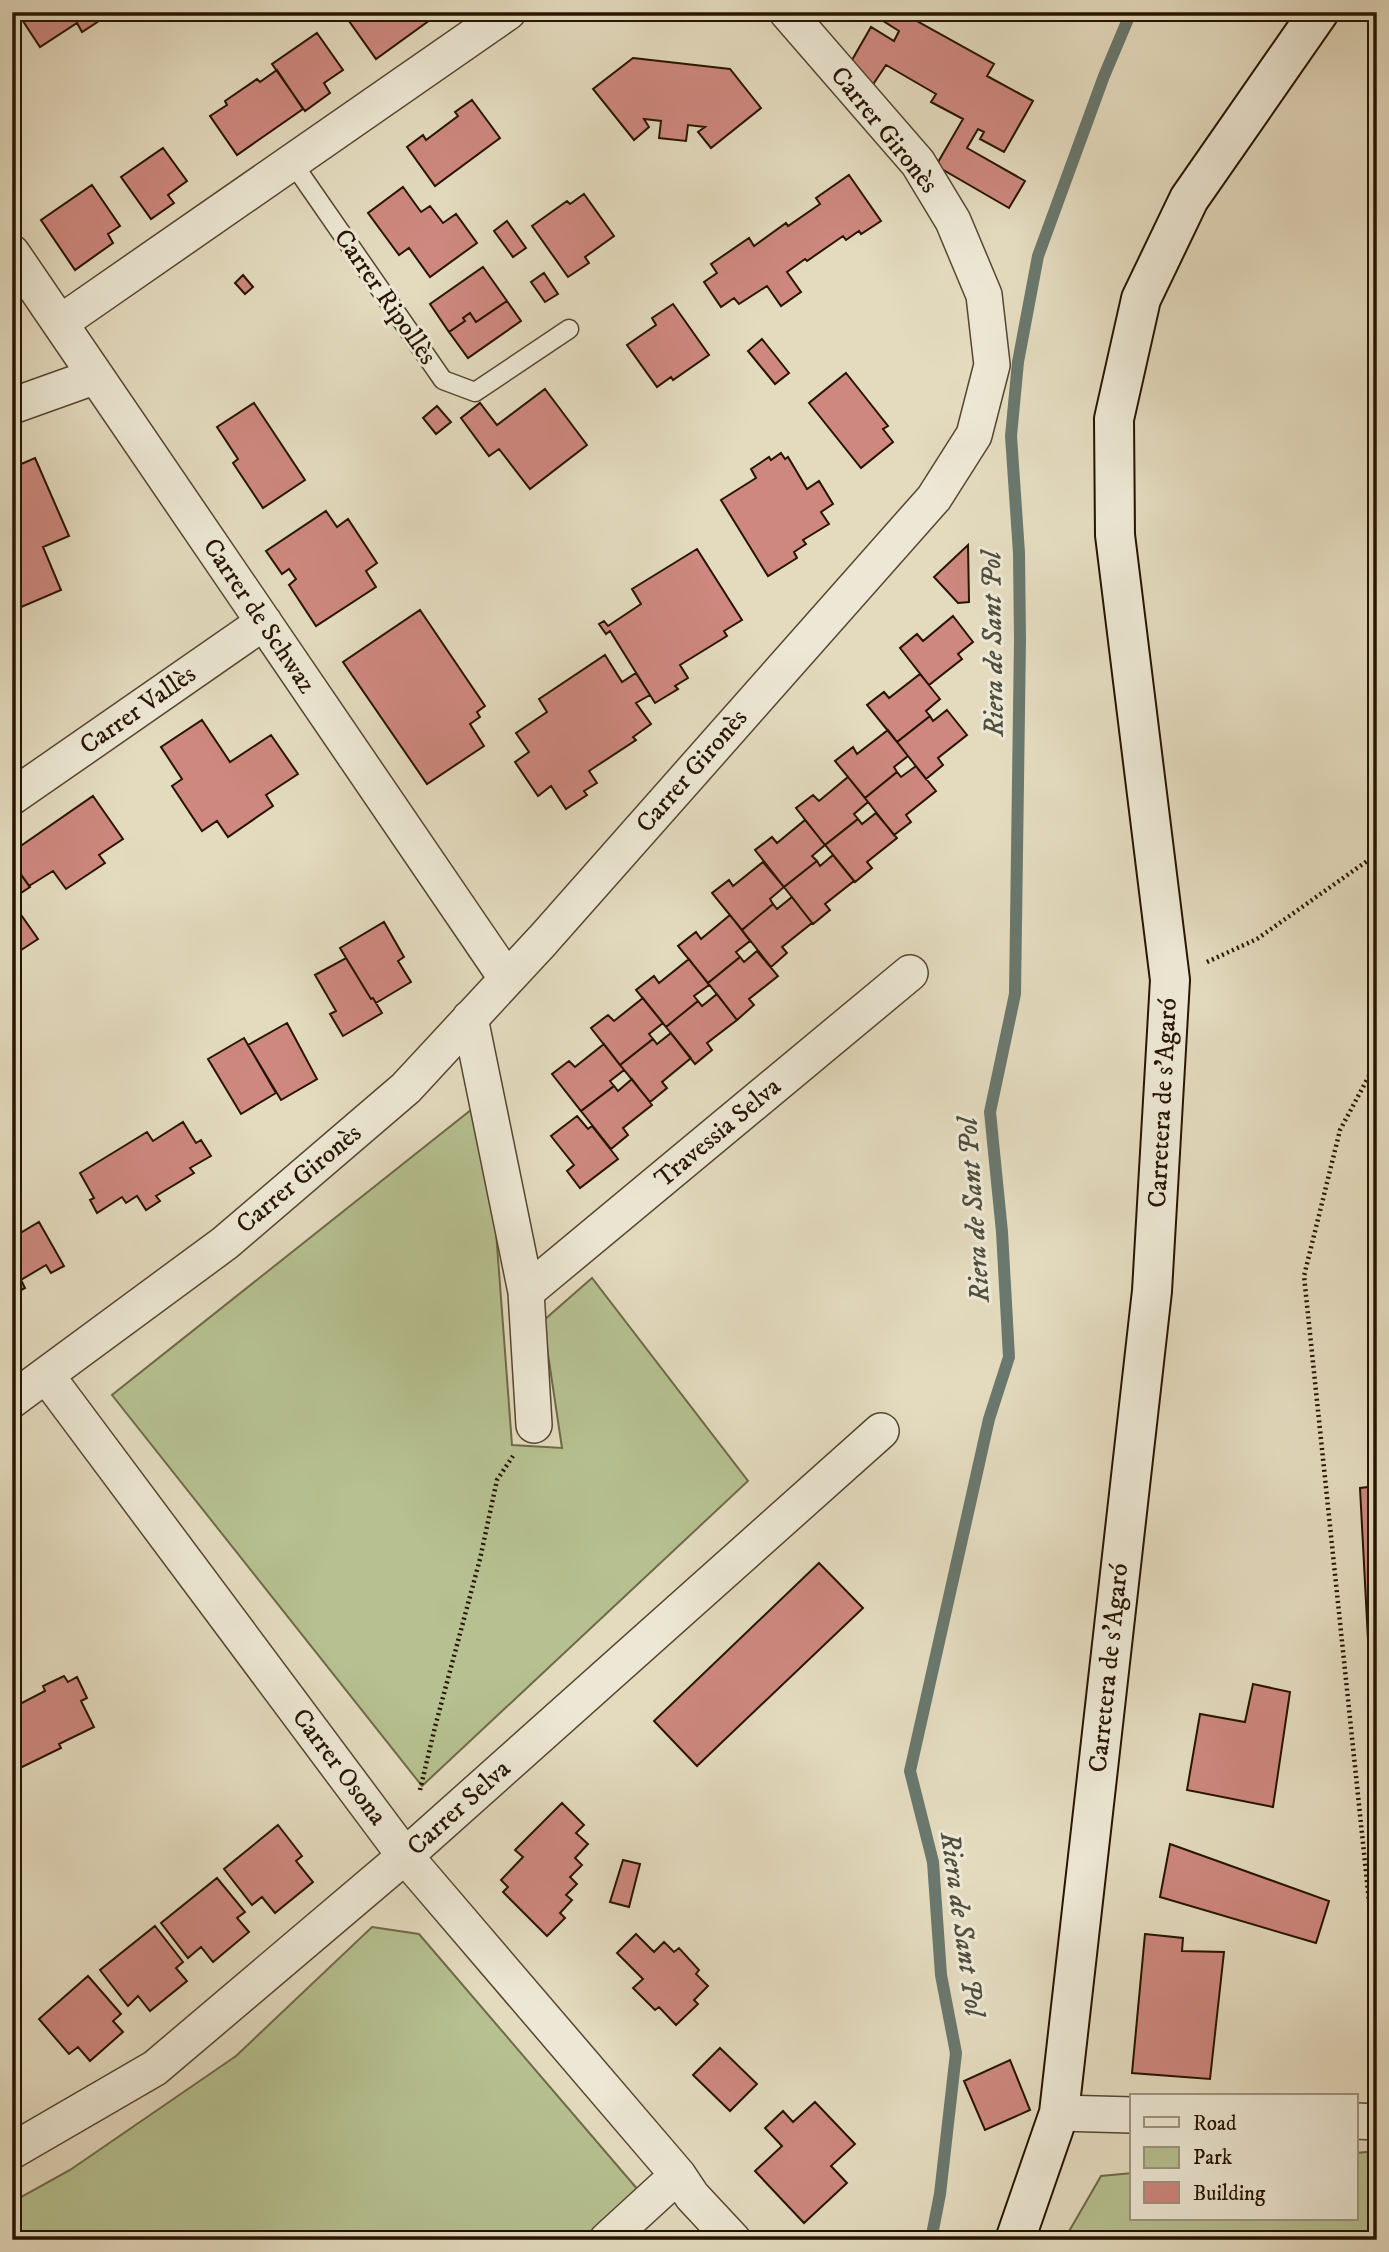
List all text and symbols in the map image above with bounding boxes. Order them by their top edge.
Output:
street label: Carrer Gironès [823,60,945,200]
street label: Carrer Ripollès [326,223,444,371]
street label: Carrer de Schwaz [195,532,323,700]
water label: Riera de Sant Pol [974,548,1012,738]
street label: Carrer Vallès [73,658,203,762]
street label: Carrer Gironès [629,702,755,840]
street label: Carretera de s'Agaró [1141,997,1185,1209]
street label: Travessia Selva [648,1071,788,1195]
water label: Riera de Sant Pol [950,1114,998,1305]
street label: Carrer Gironès [229,1117,369,1241]
street label: Carretera de s'Agaró [1082,1562,1136,1774]
street label: Carrer Osona [284,1702,394,1832]
street label: Carrer Selva [400,1753,518,1863]
water label: Riera de Sant Pol [932,1829,993,2021]
legend [1130,2094,1358,2220]
text: Road [1193,2111,1237,2137]
text: Park [1193,2145,1233,2171]
text: Building [1193,2181,1266,2207]

